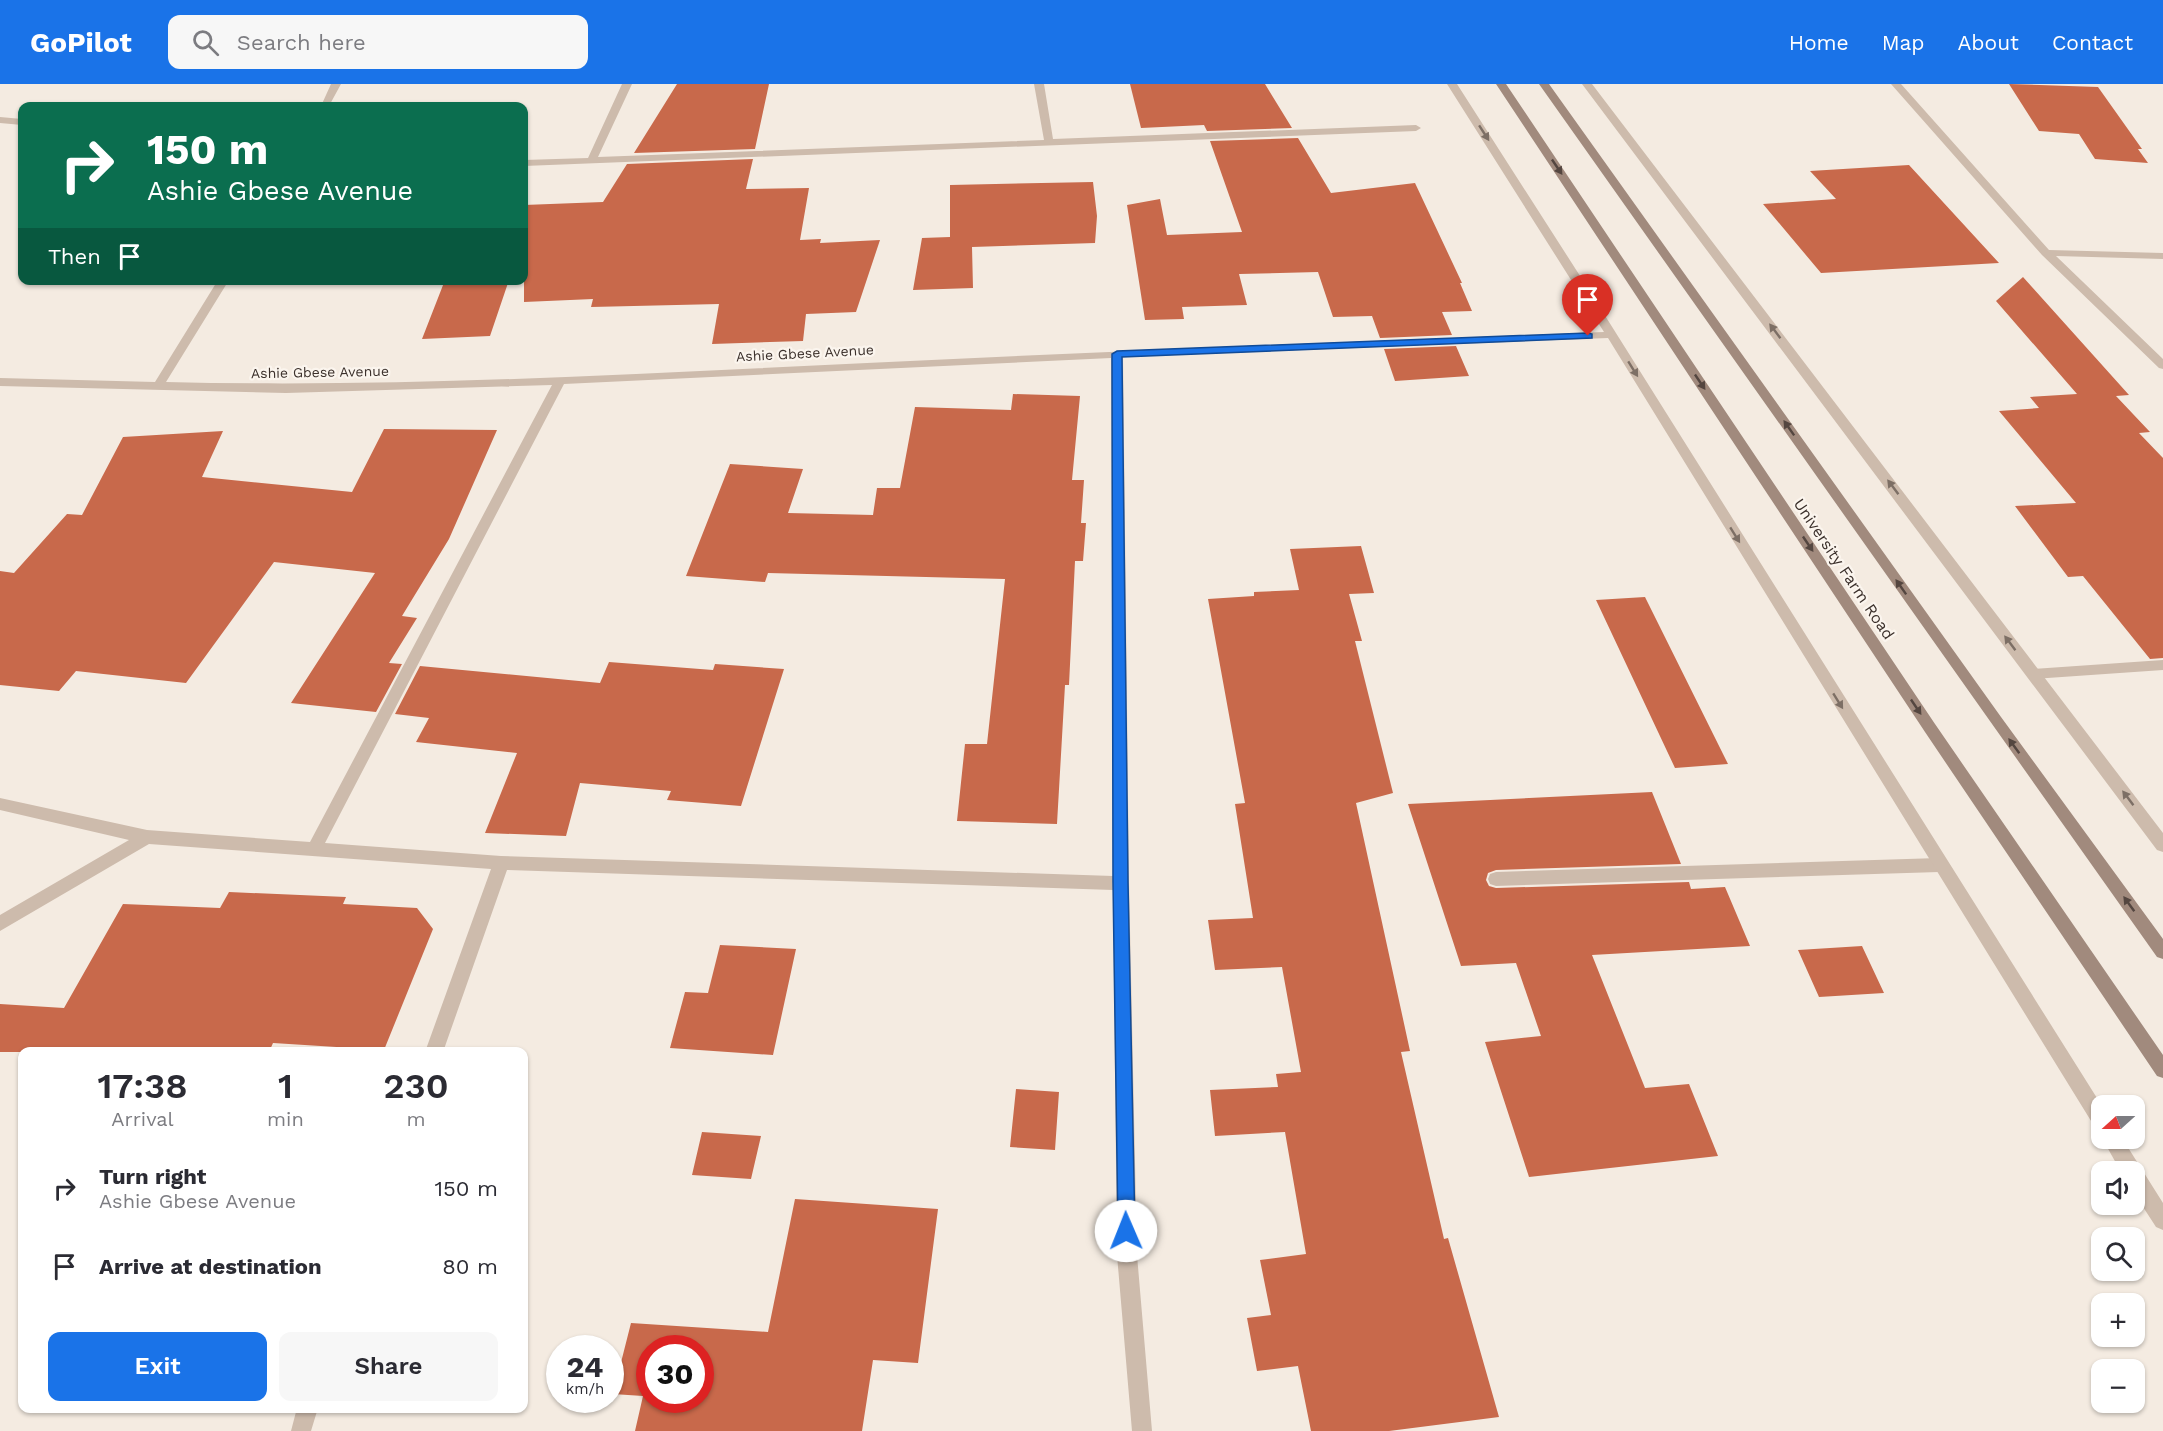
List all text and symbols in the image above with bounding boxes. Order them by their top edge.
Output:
search box [168,15,588,69]
text: GoPilot [30,26,132,59]
icon: search [189,26,222,59]
text: Search here [237,30,366,55]
text: Home [1789,30,1849,55]
text: Map [1882,30,1925,55]
text: About [1958,30,2019,55]
text: Contact [2052,30,2133,55]
text: 150 m [147,125,268,174]
one-way arrow [1478,125,1489,141]
icon: right [48,126,126,204]
one-way arrow [1551,159,1563,175]
text: Ashie Gbese Avenue [147,175,413,207]
icon: arrive [113,240,146,273]
text: Then [48,244,101,269]
pin [1562,274,1613,336]
icon: arrive [1571,283,1604,316]
one-way arrow [1769,324,1781,340]
street label: Ashie Gbese Avenue [736,341,874,365]
one-way arrow [1627,361,1638,377]
street label: Ashie Gbese Avenue [251,363,389,381]
one-way arrow [1694,374,1705,390]
one-way arrow [1783,421,1795,437]
one-way arrow [1886,479,1899,495]
street label: University Farm Road [1790,495,1898,643]
one-way arrow [1730,527,1741,543]
one-way arrow [1802,536,1814,552]
one-way arrow [1896,580,1908,595]
one-way arrow [2004,635,2016,651]
one-way arrow [1832,693,1843,709]
one-way arrow [1910,699,1921,715]
one-way arrow [2009,739,2021,754]
one-way arrow [2122,791,2134,806]
one-way arrow [2123,897,2135,913]
text: 17:38 [97,1065,188,1107]
text: 1 [278,1065,293,1107]
text: 230 [383,1065,449,1107]
north arrow [2091,1095,2145,1149]
map controls [2091,1095,2145,1413]
text: Arrival [111,1107,174,1131]
text: min [267,1107,304,1131]
text: m [406,1107,425,1131]
button: sound [2091,1161,2145,1215]
text: Turn right [99,1164,206,1189]
icon: right [48,1172,81,1205]
text: 150 m [434,1176,498,1201]
text: Ashie Gbese Avenue [99,1189,296,1213]
position arrow [1094,1199,1158,1263]
button: search [2091,1227,2145,1281]
icon: arrive [48,1250,81,1283]
text: Arrive at destination [99,1254,322,1279]
text: 80 m [442,1254,498,1279]
button: + [2091,1293,2145,1347]
button: Exit [48,1332,267,1401]
button: Share [279,1332,498,1401]
speed limit sign: 30 [636,1335,714,1413]
text: 24 [567,1349,603,1384]
button: − [2091,1359,2145,1413]
text: km/h [566,1380,604,1398]

